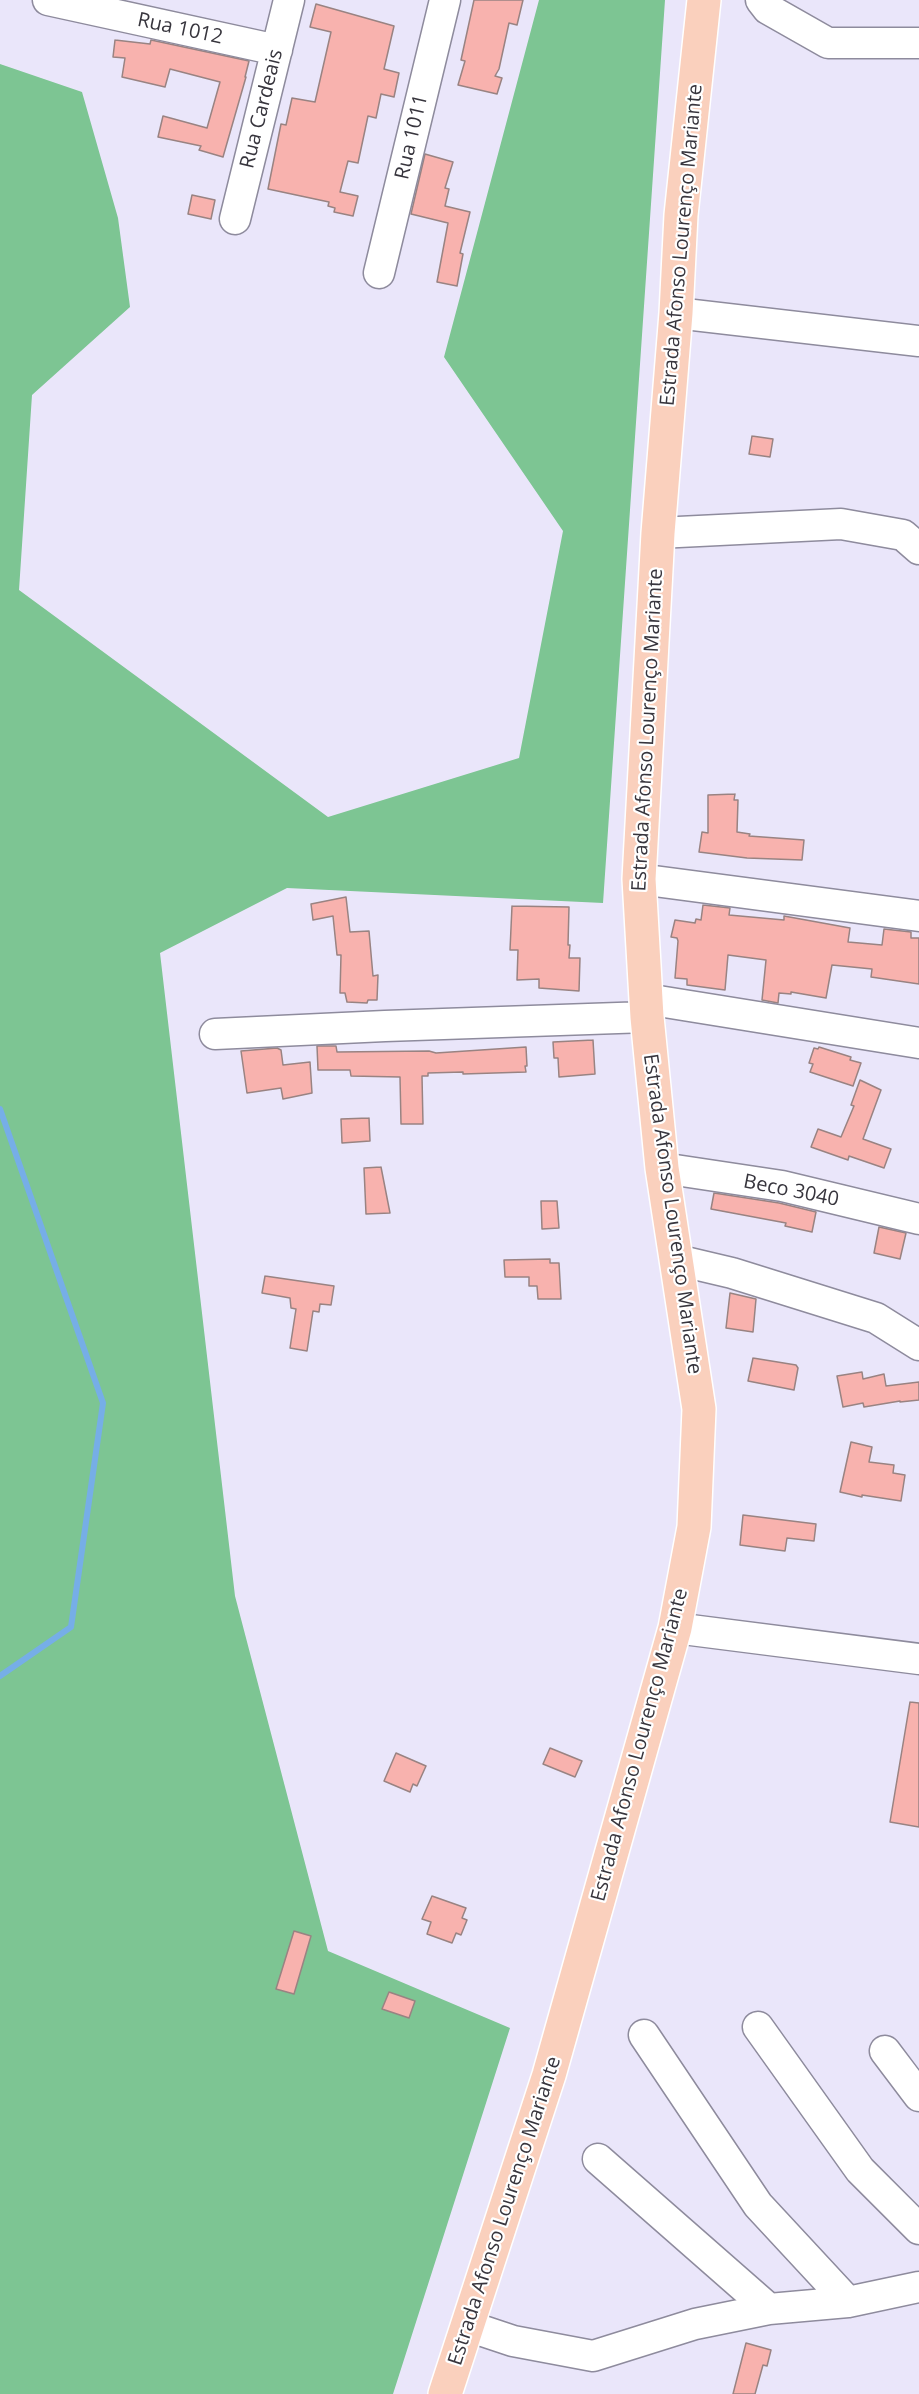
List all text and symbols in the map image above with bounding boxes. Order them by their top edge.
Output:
street label: Rua 1012 [135,8,225,50]
street label: Rua Cardeais [236,47,288,171]
street label: Estrada Afonso Lourenço Mariante [656,83,708,407]
street label: Rua 1011 [391,92,433,182]
street label: Estrada Afonso Lourenço Mariante [628,568,668,892]
street label: Estrada Afonso Lourenço Mariante [638,1052,706,1376]
street label: Beco 3040 [741,1170,841,1212]
street label: Estrada Afonso Lourenço Mariante [587,1586,693,1904]
street label: Estrada Afonso Lourenço Mariante [444,2054,566,2368]

